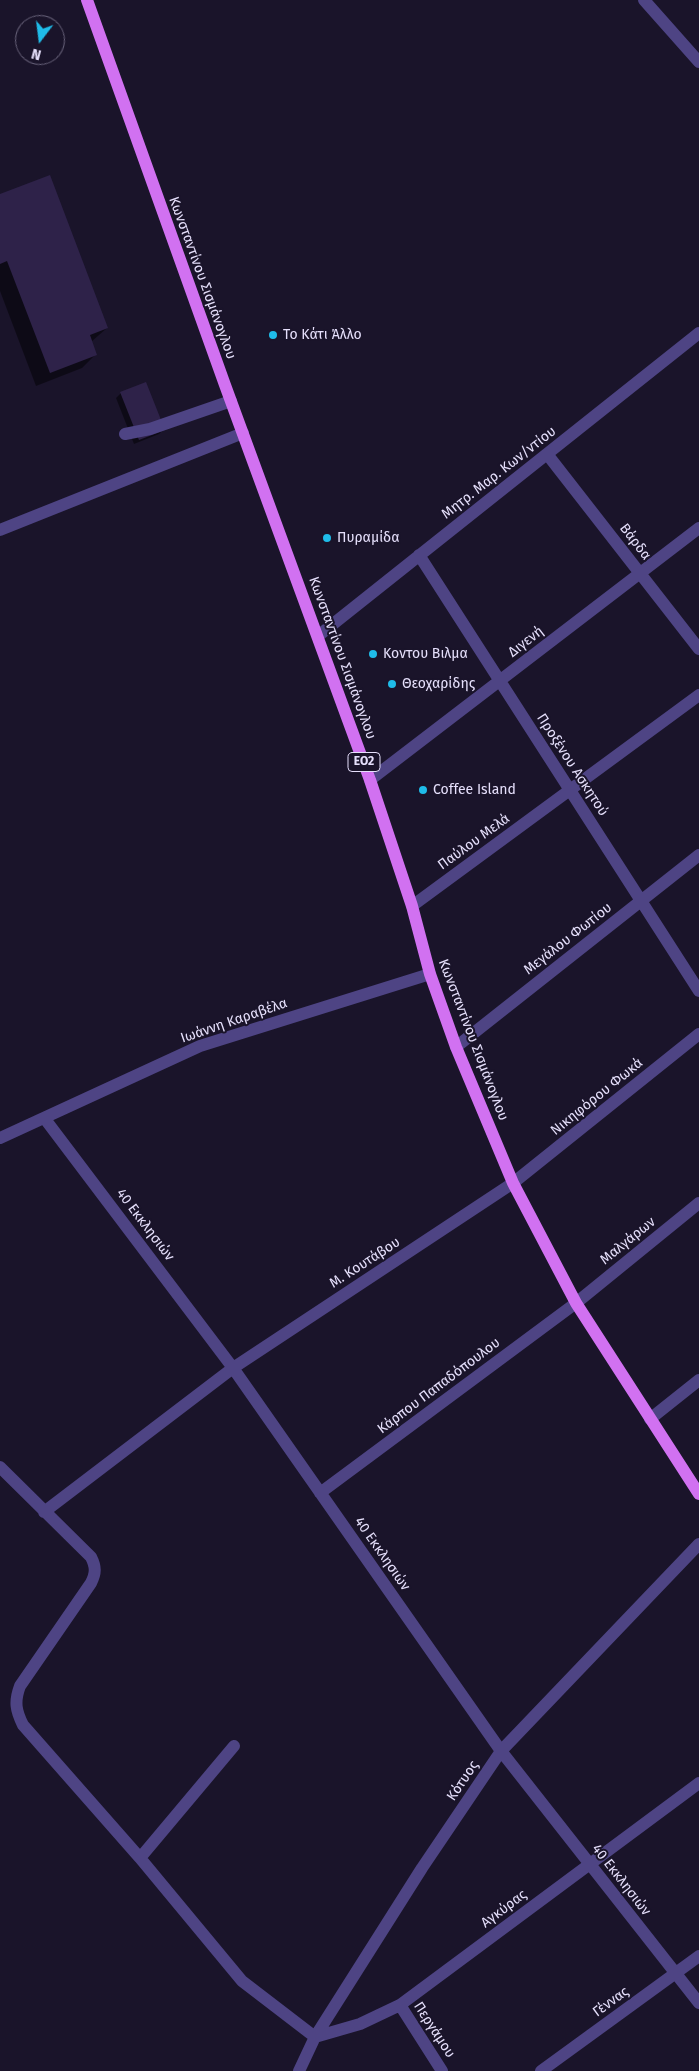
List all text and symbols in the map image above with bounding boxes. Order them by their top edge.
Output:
north arrow [15,15,65,65]
text: N [30,45,43,63]
street label: Κωνσταντίνου Σισμάνογλου [165,195,239,361]
place label: Το Κάτι Άλλο [283,327,362,343]
marker: Το Κάτι Άλλο [267,329,279,341]
street label: Μητρ. Μαρ. Κων/ντίου [438,423,560,523]
street label: Βάρδα [616,521,654,563]
place label: Πυραμίδα [337,530,400,546]
marker: Πυραμίδα [321,532,333,544]
street label: Κωνσταντίνου Σισμάνογλου [305,575,379,741]
street label: Διγενή [505,623,547,661]
place label: Κοντου Βιλμα [383,646,468,662]
marker: Κοντου Βιλμα [367,648,379,660]
place label: Θεοχαρίδης [402,676,475,692]
marker: Θεοχαρίδης [386,678,398,690]
street label: Προξένου Ασκητού [533,711,611,819]
road number: ΕΟ2 [348,752,380,772]
place label: Coffee Island [433,782,516,798]
marker: Coffee Island [417,784,429,796]
street label: Παύλου Μελά [435,810,513,874]
street label: Μεγάλου Φωτίου [521,899,615,979]
street label: Κωνσταντίνου Σισμάνογλου [434,957,512,1123]
street label: Ιωάννη Καραβέλα [179,995,289,1047]
street label: Νικηφόρου Φωκά [548,1055,646,1139]
street label: 40 Εκκλησιών [112,1186,178,1264]
street label: Μαλγάρων [597,1214,659,1268]
street label: Μ. Κουτάβου [327,1234,403,1292]
street label: Κάρπου Παπαδόπουλου [374,1334,504,1438]
street label: 40 Εκκλησιών [350,1514,414,1594]
street label: Κότυος [443,1758,483,1804]
street label: 40 Εκκλησιών [588,1841,654,1919]
street label: Αγκύρας [478,1886,530,1932]
street label: Γέννας [590,1983,632,2021]
street label: Περγάμου [410,1999,458,2061]

